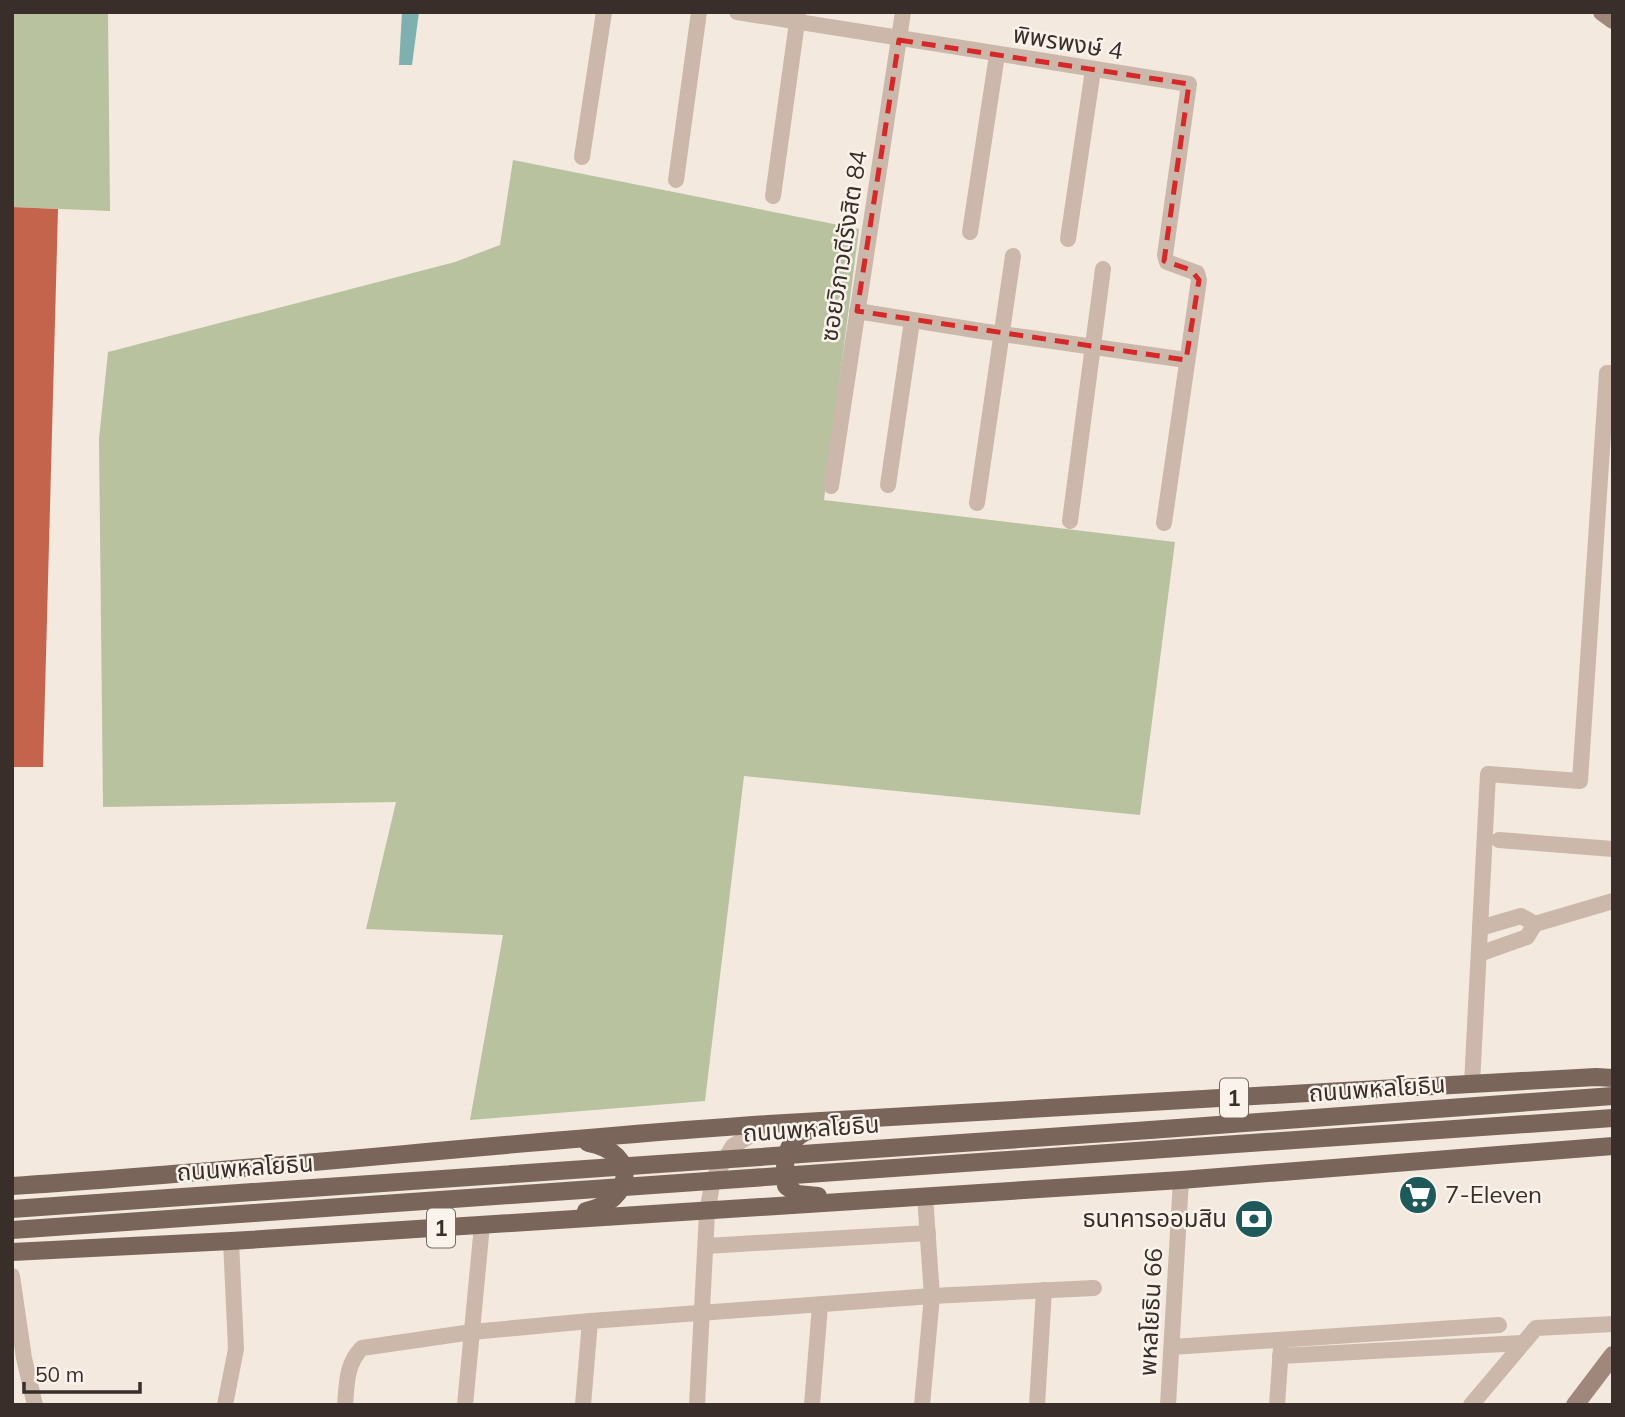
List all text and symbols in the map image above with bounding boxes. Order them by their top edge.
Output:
street label: พิพรพงษ์ 4 [1011,19,1125,65]
street label: ซอยวิภาวดีรังสิต 84 [813,148,873,343]
street label: ถนนพหลโยธิน [1308,1068,1446,1108]
road number: 1 [1220,1078,1248,1118]
street label: ถนนพหลโยธิน [742,1108,880,1148]
street label: ถนนพหลโยธิน [176,1147,314,1187]
supermarket icon: 7-Eleven [1397,1174,1439,1216]
place label: 7-Eleven [1445,1179,1542,1209]
bank icon: ธนาคารออมสิน [1233,1198,1275,1240]
place label: ธนาคารออมสิน [1083,1203,1227,1233]
road number: 1 [427,1208,455,1247]
street label: พหลโยธิน 66 [1132,1247,1168,1377]
scale bar [24,1350,140,1394]
text: 50 m [35,1361,84,1387]

